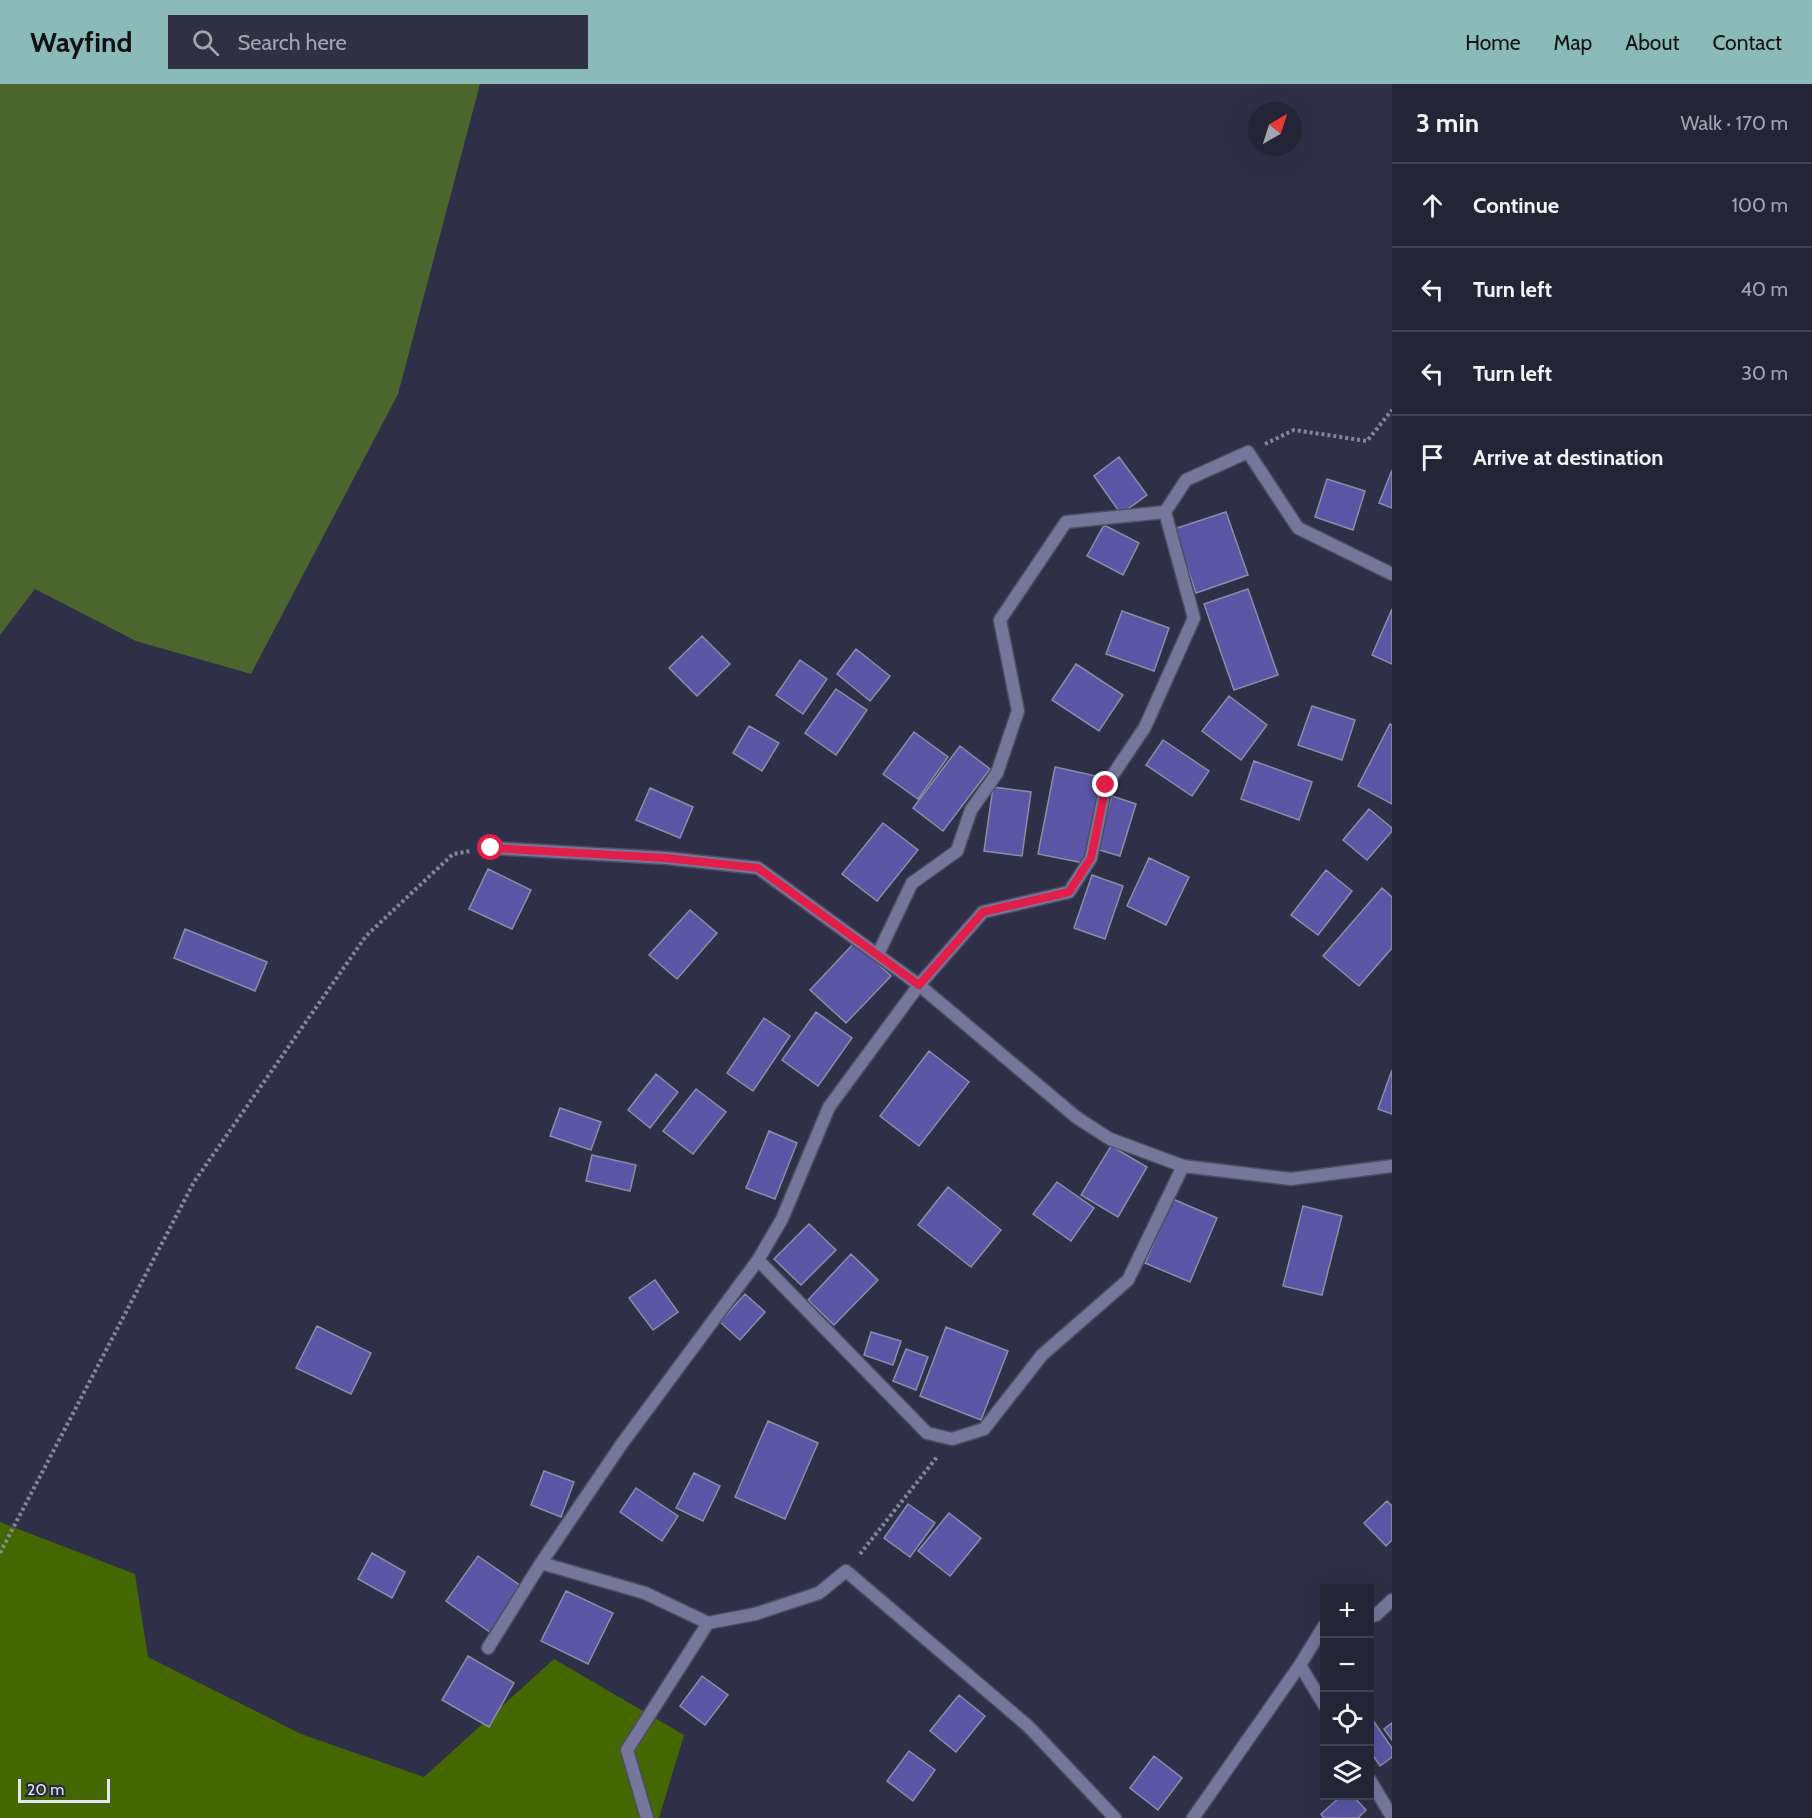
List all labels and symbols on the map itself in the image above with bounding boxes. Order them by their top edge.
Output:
north arrow [1248,102,1302,156]
route end [1092,771,1118,797]
route start [477,834,503,860]
scale bar [18,1776,110,1804]

